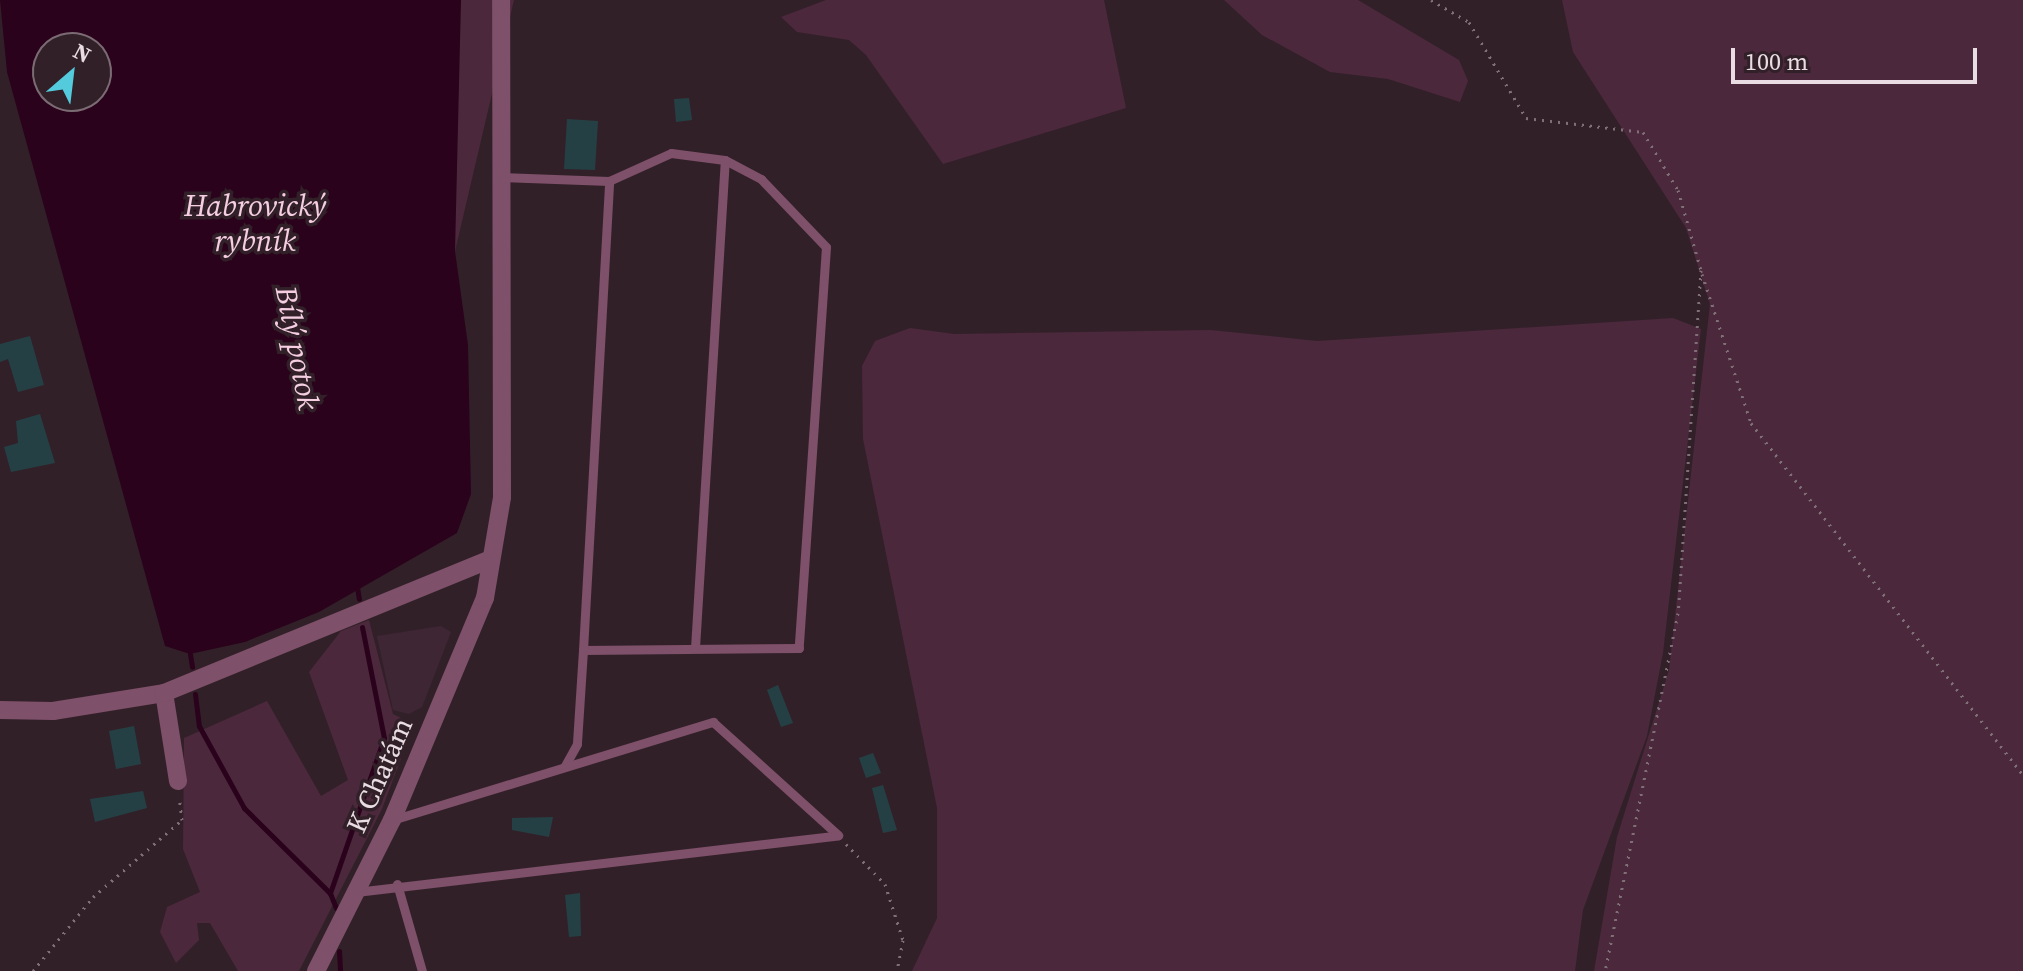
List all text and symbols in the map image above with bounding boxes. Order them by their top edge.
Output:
north arrow [32,32,112,112]
scale bar [1735,32,1981,82]
text: N [68,36,96,70]
text: 100 m [1745,45,1808,78]
water label: Habrovický rybník [184,188,326,258]
water label: Bílý potok [267,283,327,413]
street label: K Chatám [339,712,419,838]

